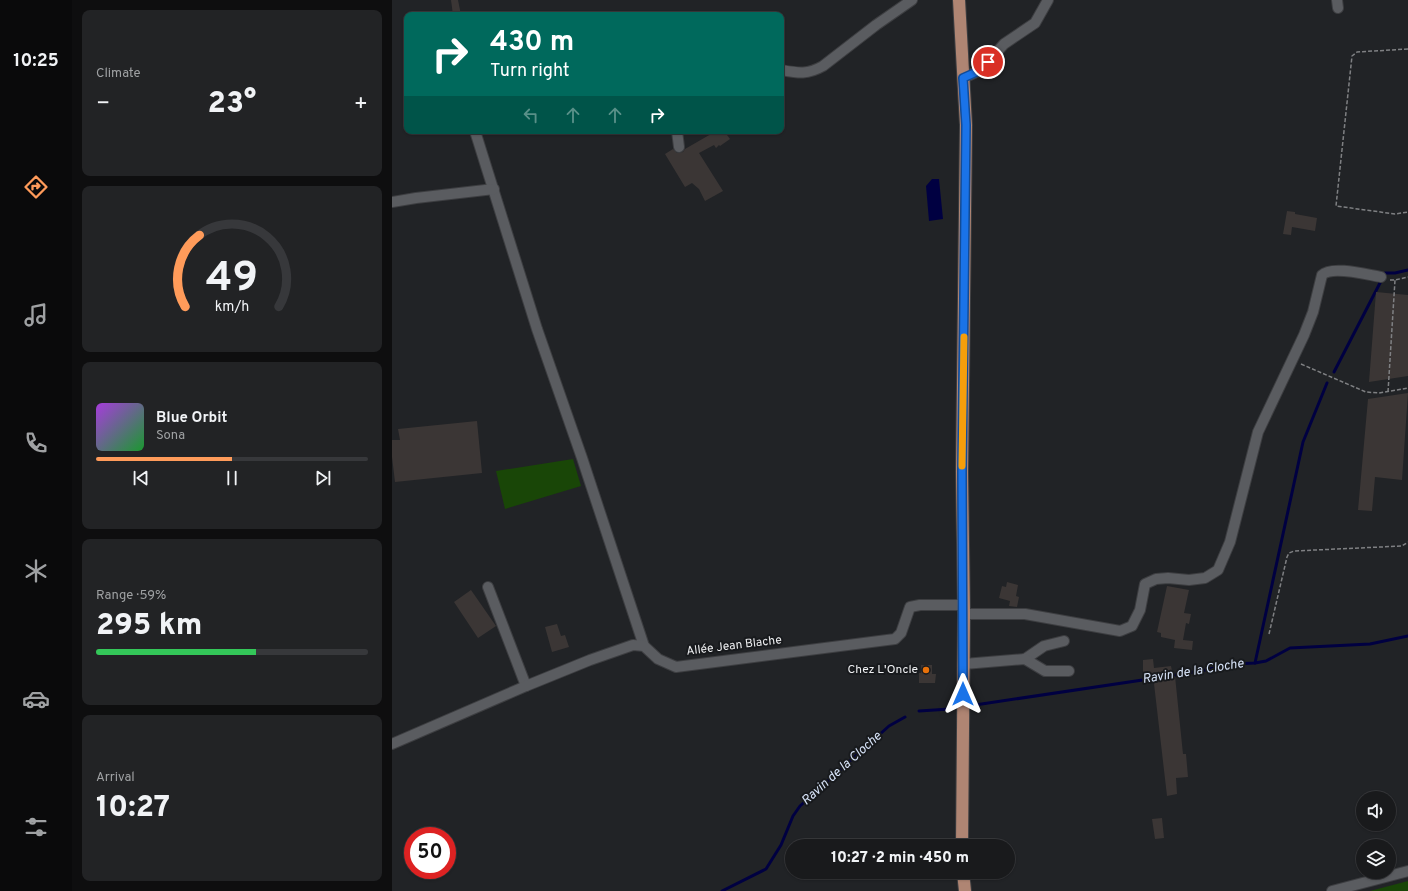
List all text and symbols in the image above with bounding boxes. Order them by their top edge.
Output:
text: 430 m [490,25,574,61]
icon: right [424,28,476,80]
pin [971,45,1005,79]
text: 10:25 [13,50,59,73]
icon: arrive [977,51,999,73]
text: Turn right [490,60,570,83]
text: Climate [96,66,141,82]
text: 23° [208,86,256,123]
text: − [96,91,110,118]
text: + [354,91,368,118]
icon: left [520,104,542,126]
icon: ahead [562,104,584,126]
icon: ahead [604,104,626,126]
icon: right [646,104,668,126]
icon: directions [22,173,50,201]
text: 49 [206,253,258,306]
text: km/h [215,298,249,316]
icon: music [22,301,50,329]
text: Blue Orbit [156,409,227,428]
text: Sona [156,428,185,444]
icon: phone [22,429,50,457]
icon: previous [130,467,152,489]
icon: pause [221,467,243,489]
icon: next [312,467,334,489]
icon: climate [22,557,50,585]
text: Range · 59% [96,588,166,604]
text: 295 km [96,608,202,645]
street label: Allée Jean Blache [685,632,783,660]
water label: Ravin de la Cloche [1141,656,1245,688]
place label: Chez L'Oncle [847,662,918,678]
marker: Chez L'Oncle [921,665,931,675]
position arrow [942,673,984,715]
icon: car [22,685,50,713]
water label: Ravin de la Cloche [799,729,886,809]
text: Arrival [96,770,135,786]
text: 10:27 [96,790,170,827]
map controls [1356,791,1396,879]
button: sound [1356,791,1396,831]
icon: filters [22,813,50,841]
speed limit sign: 50 [404,827,456,879]
button: layers [1356,839,1396,879]
text: 10:27 · 2 min · 450 m [831,849,969,868]

